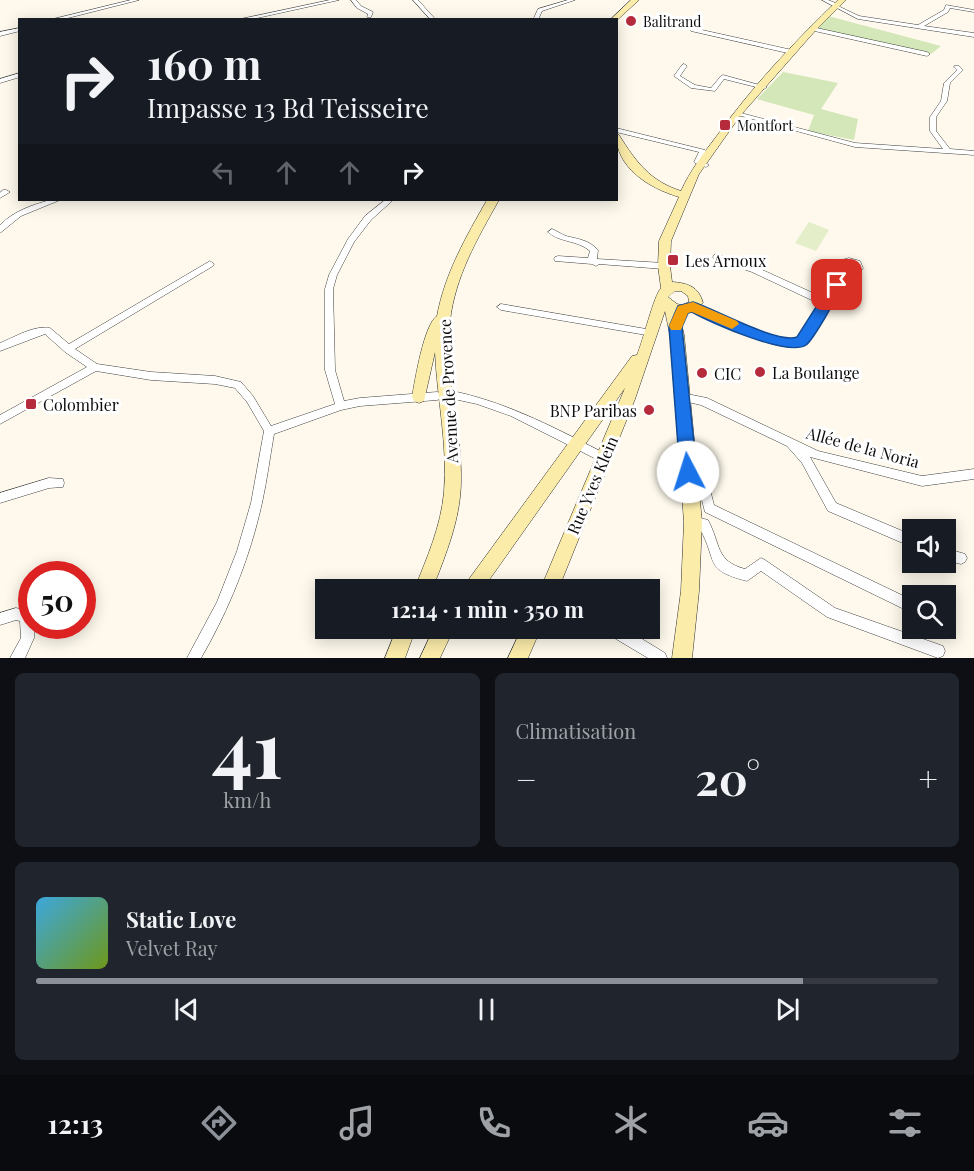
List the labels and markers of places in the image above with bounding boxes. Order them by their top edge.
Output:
place label: Balitrand [643,12,701,31]
marker: Balitrand [624,14,638,28]
place label: Montfort [737,116,794,135]
marker: Montfort [718,118,732,132]
place label: Les Arnoux [685,250,767,271]
marker: Les Arnoux [666,253,680,267]
pin [811,259,862,310]
place label: La Boulange [772,362,860,383]
place label: CIC [714,363,741,384]
marker: La Boulange [753,365,767,379]
marker: CIC [695,366,709,380]
place label: Colombier [43,394,119,415]
marker: Colombier [24,397,38,411]
place label: BNP Paribas [550,400,637,421]
marker: BNP Paribas [642,403,656,417]

